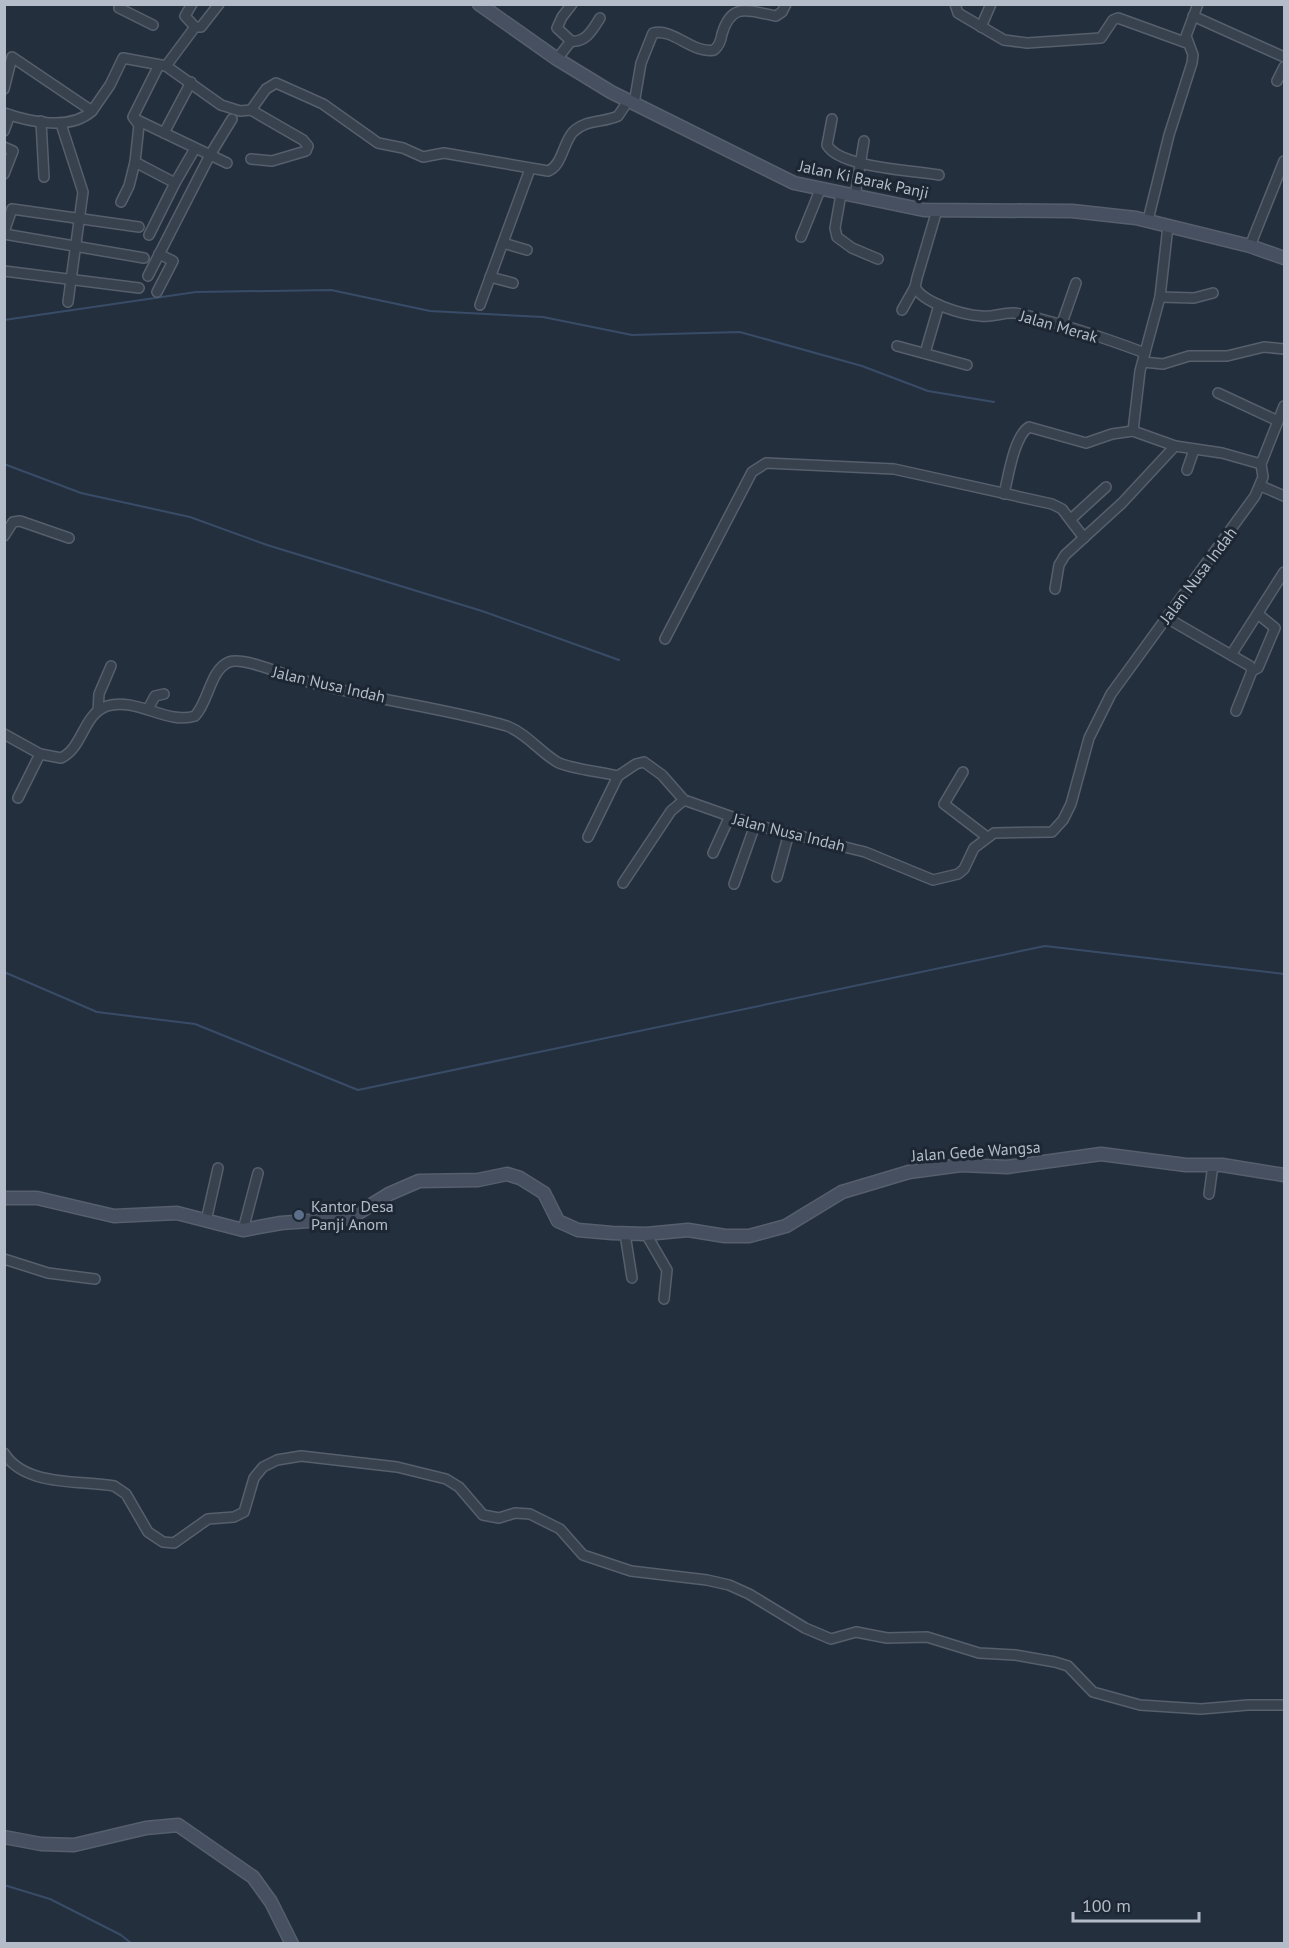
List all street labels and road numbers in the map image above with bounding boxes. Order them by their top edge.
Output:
street label: Jalan Ki Barak Panji [796,155,931,203]
street label: Jalan Merak [1017,305,1101,347]
street label: Jalan Nusa Indah [1155,523,1241,628]
street label: Jalan Nusa Indah [270,661,387,707]
street label: Jalan Nusa Indah [730,808,847,856]
street label: Jalan Gede Wangsa [910,1137,1041,1166]

